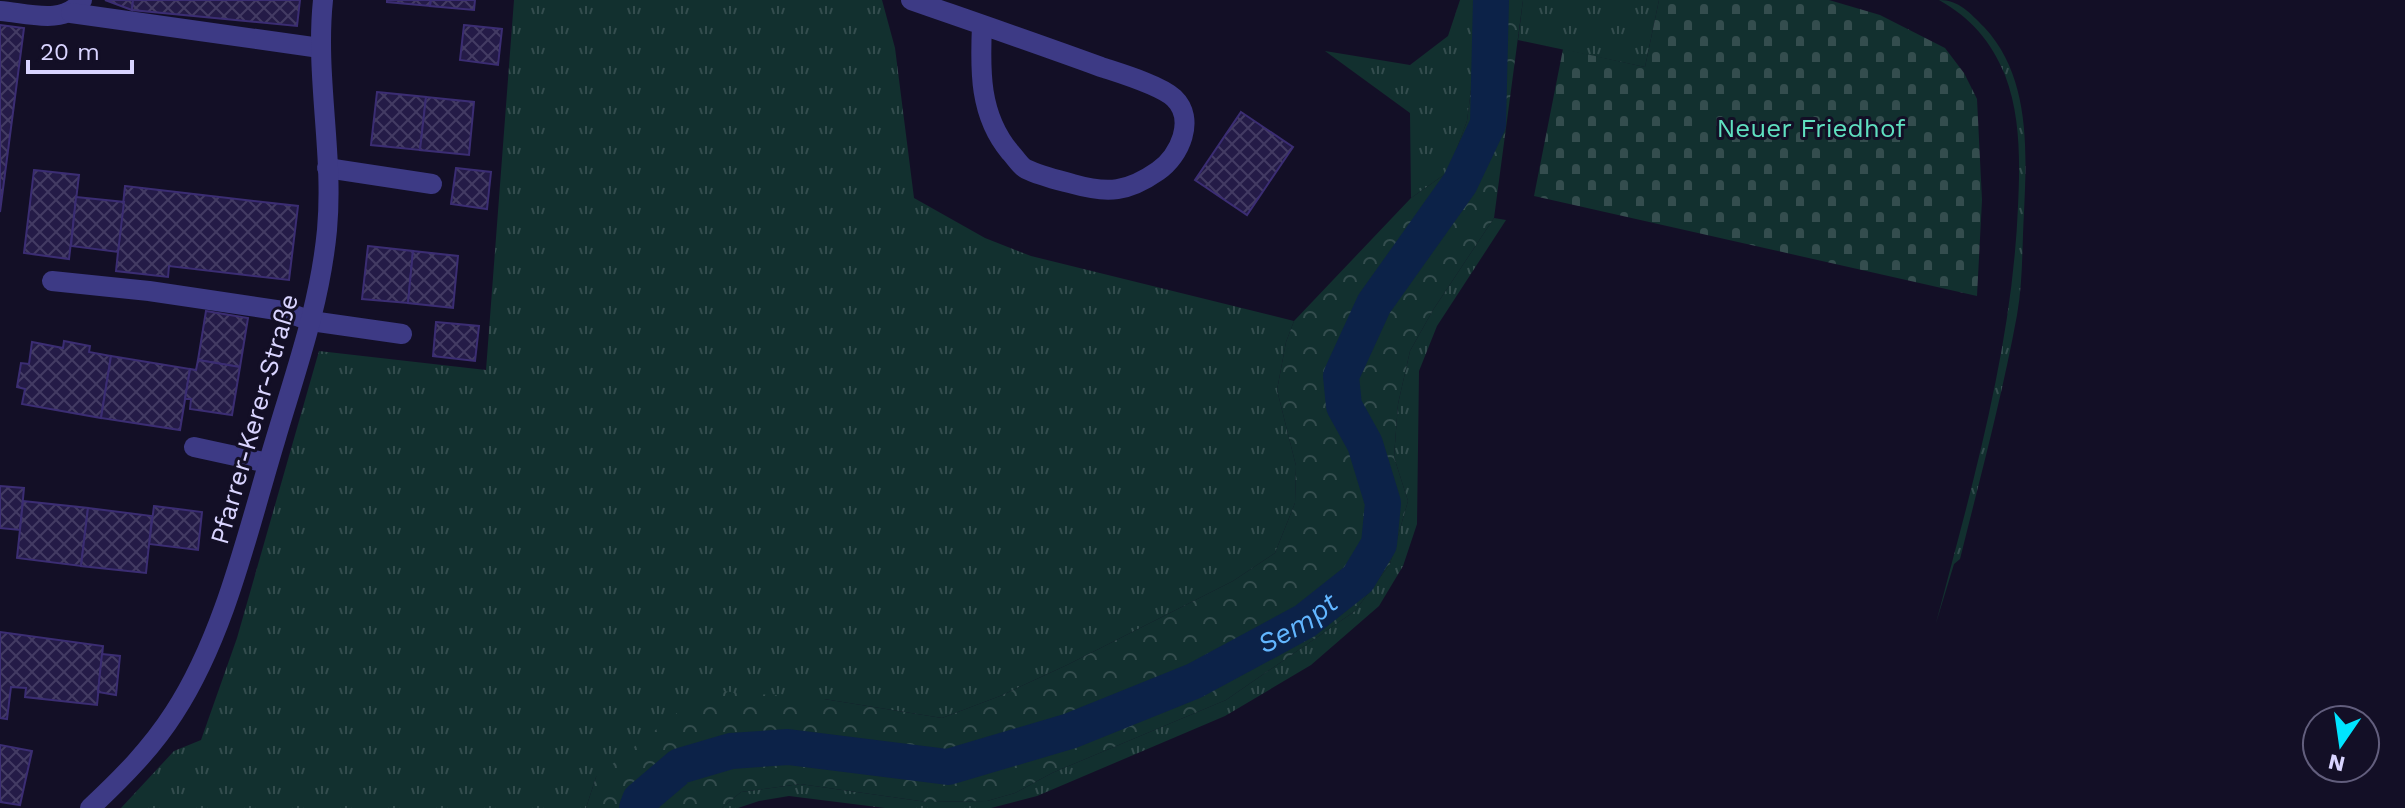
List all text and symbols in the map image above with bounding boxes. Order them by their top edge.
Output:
scale bar [28,24,132,74]
text: 20 m [40,38,100,66]
park label: Neuer Friedhof [1716,113,1906,143]
street label: Pfarrer-Kerer-Straße [204,290,304,548]
water label: Sempt [1252,585,1345,661]
north arrow [2301,704,2381,784]
text: N [2326,749,2347,777]

